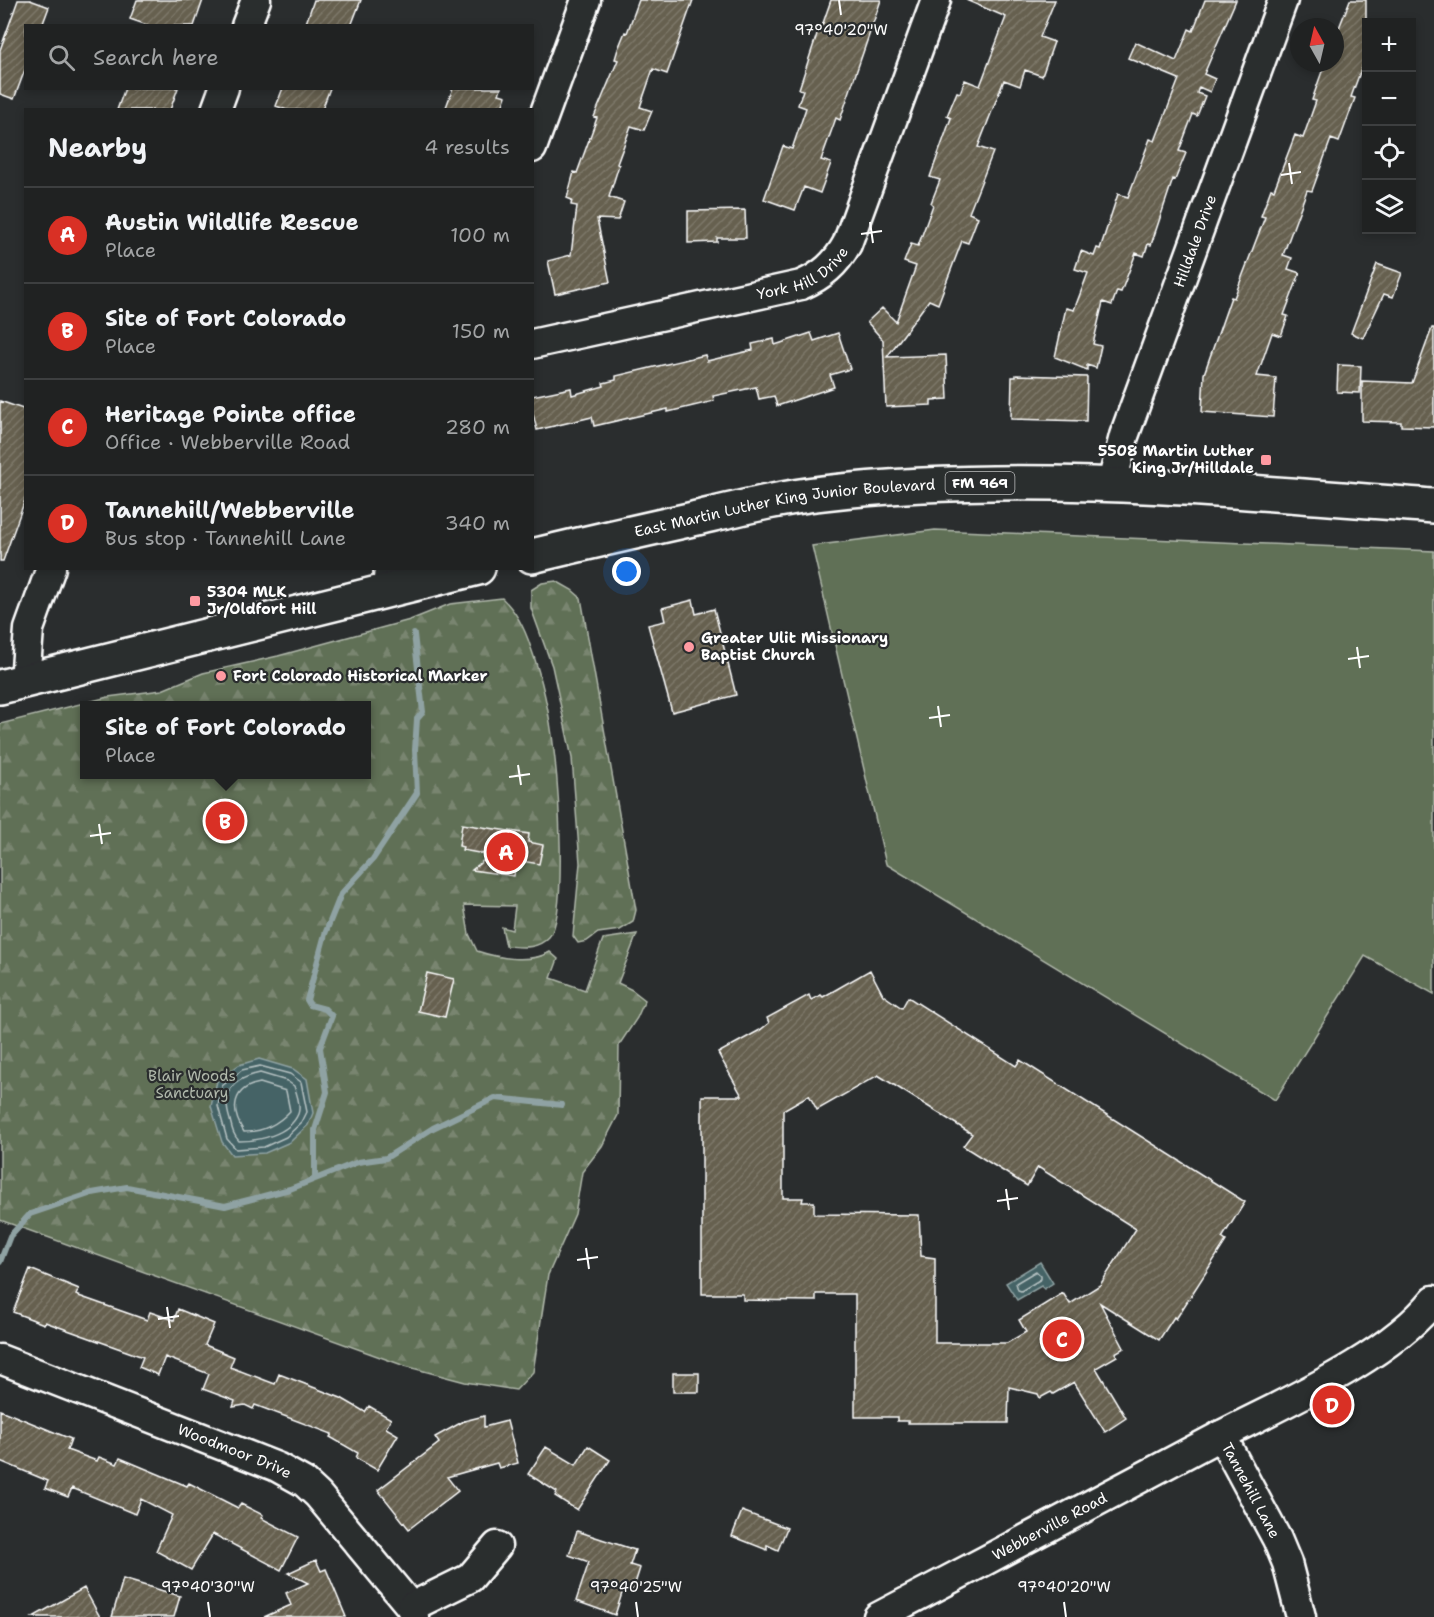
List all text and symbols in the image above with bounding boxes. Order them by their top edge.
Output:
north arrow [1290,18,1344,72]
map controls [1362,18,1416,234]
button: + [1362,18,1416,72]
text: 97°40'20"W [794,20,888,40]
search box [24,24,534,90]
icon: search [45,41,78,74]
text: Search here [93,43,219,72]
button: − [1362,72,1416,126]
button: locate [1362,126,1416,180]
text: Nearby [48,130,147,165]
text: 4 results [424,134,510,160]
button: layers [1362,180,1416,234]
street label: Hilldale Drive [1169,192,1221,290]
text: Austin Wildlife Rescue [105,208,359,237]
text: A [60,222,75,248]
text: 100 m [450,222,510,248]
text: Place [105,237,156,263]
street label: York Hill Drive [755,243,853,304]
text: Site of Fort Colorado [105,304,346,333]
text: B [61,318,74,344]
text: 150 m [452,318,510,344]
text: Place [105,333,156,359]
text: Heritage Pointe office [105,400,356,429]
text: C [61,414,74,440]
text: 280 m [445,414,510,440]
text: Office · Webberville Road [105,429,350,455]
place label: 5508 Martin Luther King Jr/Hilldale [1098,441,1254,478]
marker: 5508 Martin Luther King Jr/Hilldale [1259,453,1273,467]
road number: FM 969 [946,472,1014,494]
street label: East Martin Luther King Junior Boulevard [633,474,936,542]
text: Tannehill/Webberville [105,496,354,525]
text: D [60,510,75,536]
text: 340 m [445,510,510,536]
text: Bus stop · Tannehill Lane [105,525,346,551]
your location [612,557,641,586]
place label: 5304 MLK Jr/Oldfort Hill [207,582,317,619]
marker: 5304 MLK Jr/Oldfort Hill [188,594,202,608]
place label: Greater Ulit Missionary Baptist Church [701,628,888,665]
marker: Greater Ulit Missionary Baptist Church [682,640,696,654]
place label: Fort Colorado Historical Marker [233,666,487,686]
marker: Fort Colorado Historical Marker [214,669,228,683]
popup [80,701,371,779]
text: Site of Fort Colorado [105,713,346,742]
text: Place [105,742,156,768]
pin: B [206,798,244,844]
pin: A [486,830,526,874]
park label: Blair Woods Sanctuary [148,1066,236,1103]
pin: C [1042,1316,1082,1362]
pin: D [1312,1382,1352,1428]
street label: Woodmoor Drive [175,1419,295,1483]
street label: Tannehill Lane [1217,1439,1285,1542]
street label: Webberville Road [989,1488,1111,1565]
text: 97°40'30"W [161,1577,255,1597]
text: 97°40'25"W [590,1577,682,1597]
text: 97°40'20"W [1017,1577,1111,1597]

